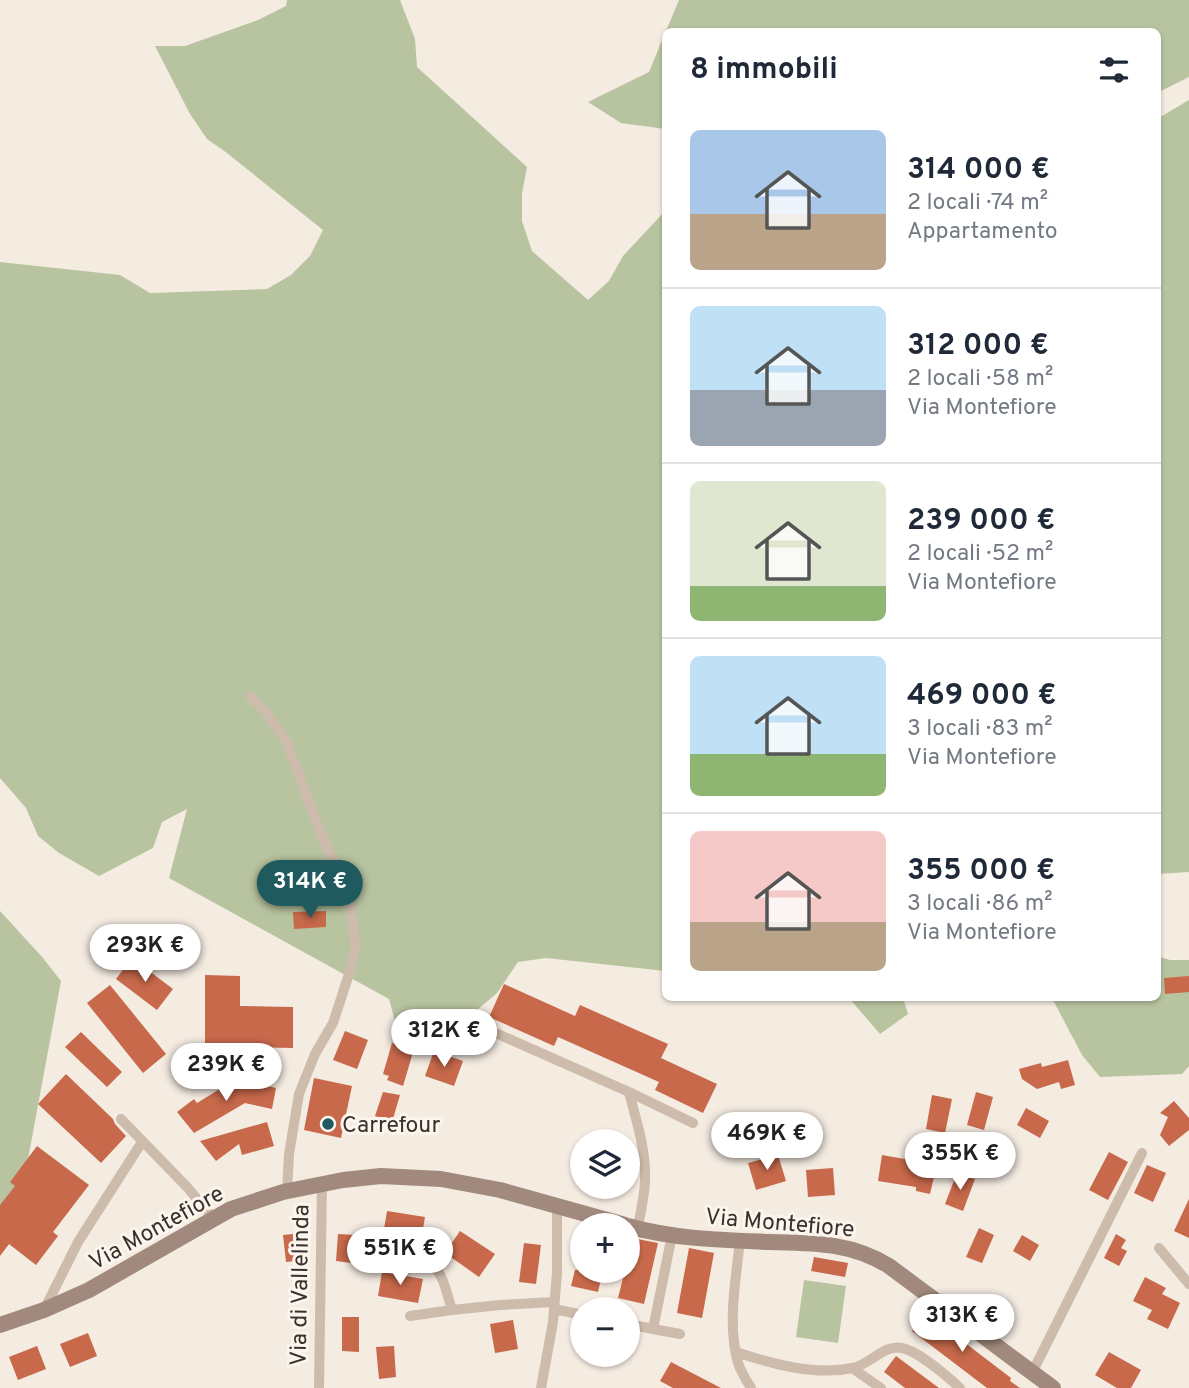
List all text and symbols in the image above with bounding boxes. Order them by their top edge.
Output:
icon: filters [1095,51,1133,89]
text: 8 immobili [690,52,838,89]
text: 314 000 € [907,152,1050,189]
icon: home [746,158,830,242]
text: 2 locali · 74 m² [907,189,1048,218]
text: Appartamento [907,218,1058,247]
text: 312 000 € [907,328,1049,365]
icon: home [746,334,830,418]
text: 2 locali · 58 m² [907,365,1053,394]
text: Via Montefiore [907,394,1057,423]
text: 239 000 € [907,503,1055,540]
icon: home [746,509,830,593]
text: 2 locali · 52 m² [907,540,1053,569]
text: Via Montefiore [907,569,1057,598]
text: 469 000 € [907,678,1057,715]
icon: home [746,684,830,768]
text: 3 locali · 83 m² [907,715,1053,744]
text: Via Montefiore [907,744,1057,773]
text: 355 000 € [907,853,1055,890]
icon: home [746,859,830,943]
pin: 314K € [253,860,367,920]
text: 314K € [273,868,347,897]
text: 3 locali · 86 m² [907,890,1053,919]
text: Via Montefiore [907,919,1057,948]
pin: 293K € [88,925,202,984]
text: 293K € [106,932,184,961]
pin: 312K € [387,1010,501,1069]
text: 312K € [407,1017,481,1046]
pin: 239K € [169,1044,283,1103]
text: 239K € [187,1051,265,1080]
place label: Carrefour [342,1112,440,1141]
pin: 469K € [710,1112,824,1172]
marker: Carrefour [320,1116,336,1132]
text: 469K € [727,1120,807,1149]
map controls [570,1129,640,1367]
button: layers [570,1129,640,1199]
pin: 355K € [903,1132,1017,1192]
text: 355K € [921,1140,999,1169]
street label: Via Montefiore [85,1180,230,1278]
street label: Via di Vallelinda [286,1204,317,1366]
street label: Via Montefiore [704,1204,856,1245]
button: + [570,1213,640,1283]
pin: 551K € [343,1228,457,1287]
text: 551K € [363,1235,437,1264]
pin: 313K € [905,1294,1019,1354]
button: − [570,1297,640,1367]
text: 313K € [925,1302,999,1331]

